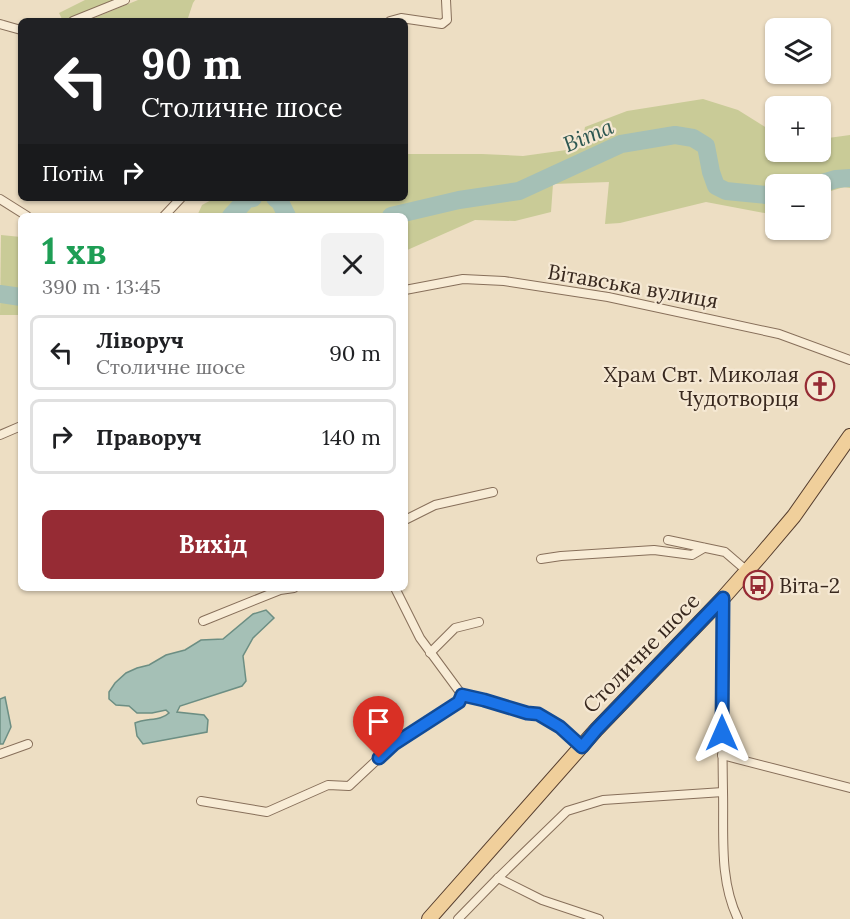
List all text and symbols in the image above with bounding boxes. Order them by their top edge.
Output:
map controls [765,18,831,240]
button: layers [765,18,831,84]
text: 90 m [141,37,242,91]
icon: left [42,42,120,120]
text: Столичне шосе [141,90,343,124]
button: + [765,96,831,162]
water label: Віта [559,112,618,158]
icon: right [116,156,149,189]
text: Потім [42,159,104,187]
button: − [765,174,831,240]
text: 1 хв [42,228,107,274]
button: close [321,233,384,296]
street label: Вітавська вулиця [546,258,720,314]
text: 390 m · 13:45 [42,274,161,299]
text: Ліворуч [96,326,184,354]
icon: left [45,336,78,369]
text: 90 m [329,339,381,367]
text: Столичне шосе [96,354,245,379]
place label: Храм Свт. Миколая Чудотворця [604,361,799,412]
church icon: Храм Свт. Миколая Чудотворця [804,370,836,402]
icon: right [45,420,78,453]
text: Праворуч [96,423,202,451]
text: 140 m [322,423,381,451]
button: Вихід [42,510,384,579]
bus stop icon: Віта-2 [742,569,774,601]
place label: Віта-2 [779,572,840,599]
street label: Столичне шосе [577,587,705,719]
pin [353,696,404,758]
position arrow [690,701,754,765]
icon: arrive [362,705,395,738]

